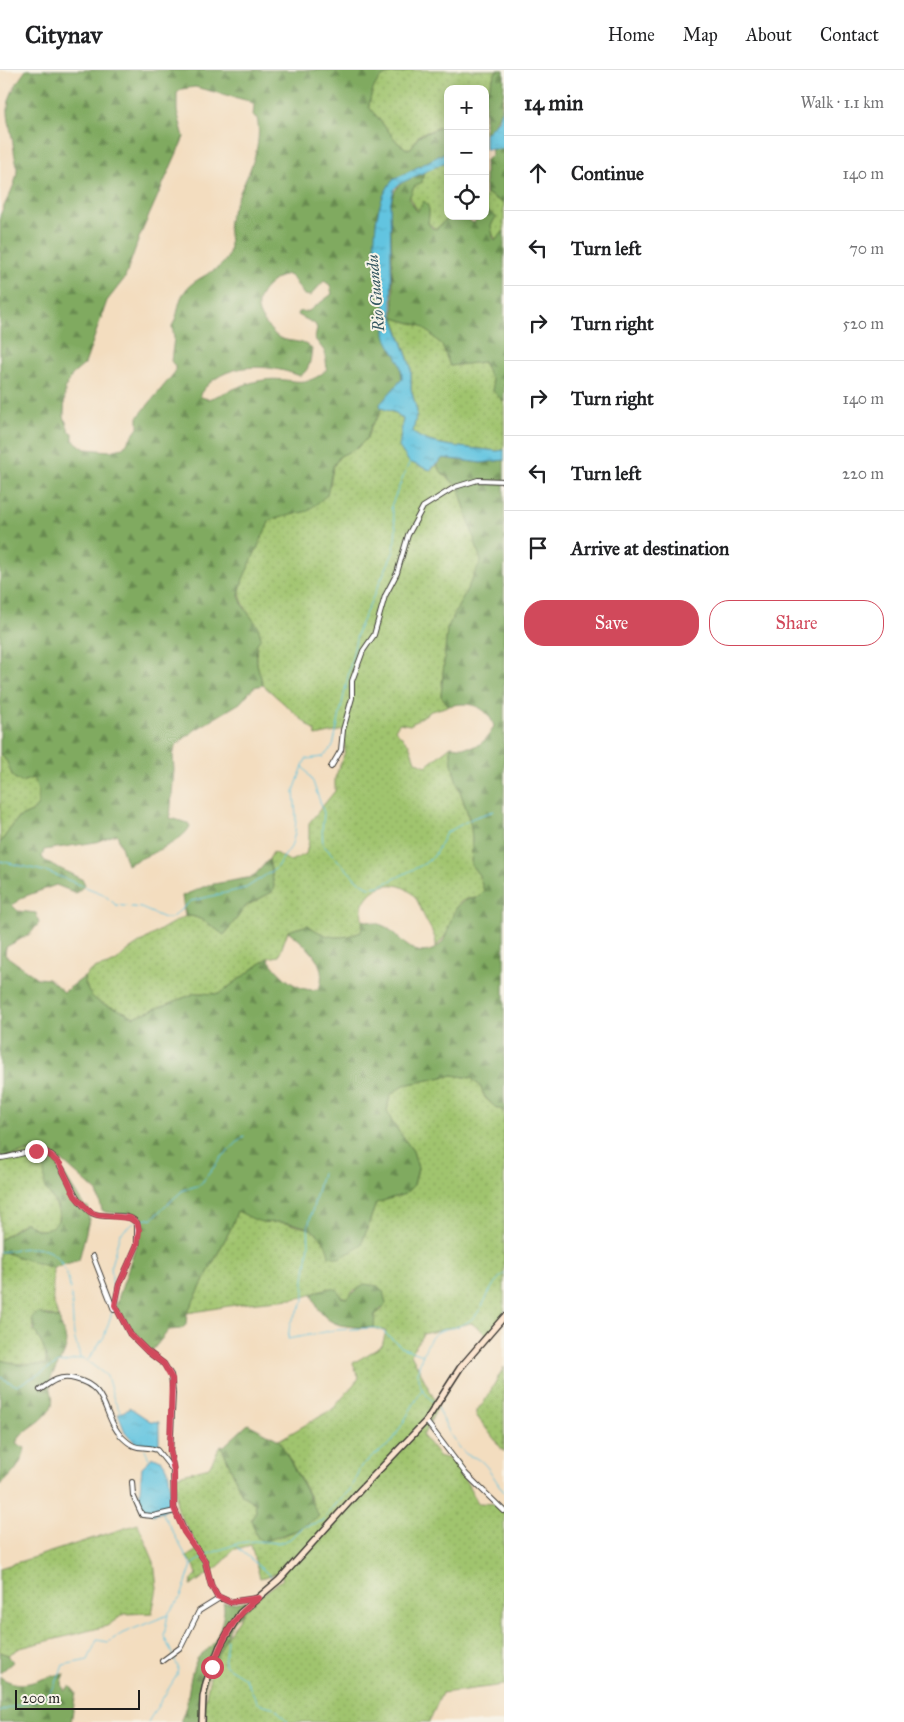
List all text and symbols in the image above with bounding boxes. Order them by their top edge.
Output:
text: Citynav [25,20,102,50]
text: Home [608,24,655,46]
text: Map [683,24,718,46]
text: About [746,24,792,46]
text: Contact [820,24,879,46]
map controls [444,85,489,220]
button: + [444,85,489,130]
text: 14 min [524,90,583,116]
text: Walk · 1.1 km [800,93,884,112]
button: − [444,130,489,175]
icon: ahead [524,159,552,187]
text: Continue [571,162,644,185]
text: 140 m [843,164,884,183]
button: locate [444,175,489,220]
icon: left [524,234,552,262]
text: Turn left [571,237,641,260]
text: 70 m [849,239,884,258]
water label: Rio Guandu [363,254,388,333]
icon: right [524,309,552,337]
text: Turn right [571,312,654,335]
text: 520 m [842,314,884,333]
icon: right [524,384,552,412]
text: Turn right [571,387,654,410]
text: 140 m [843,389,884,408]
icon: left [524,459,552,487]
text: Turn left [571,462,641,485]
text: 220 m [842,464,884,483]
icon: arrive [524,534,552,562]
text: Arrive at destination [571,537,729,560]
button: Save [524,600,699,646]
button: Share [709,600,884,646]
route end [25,1140,48,1163]
route start [201,1656,224,1679]
scale bar [15,1687,140,1710]
text: 200 m [22,1690,60,1707]

